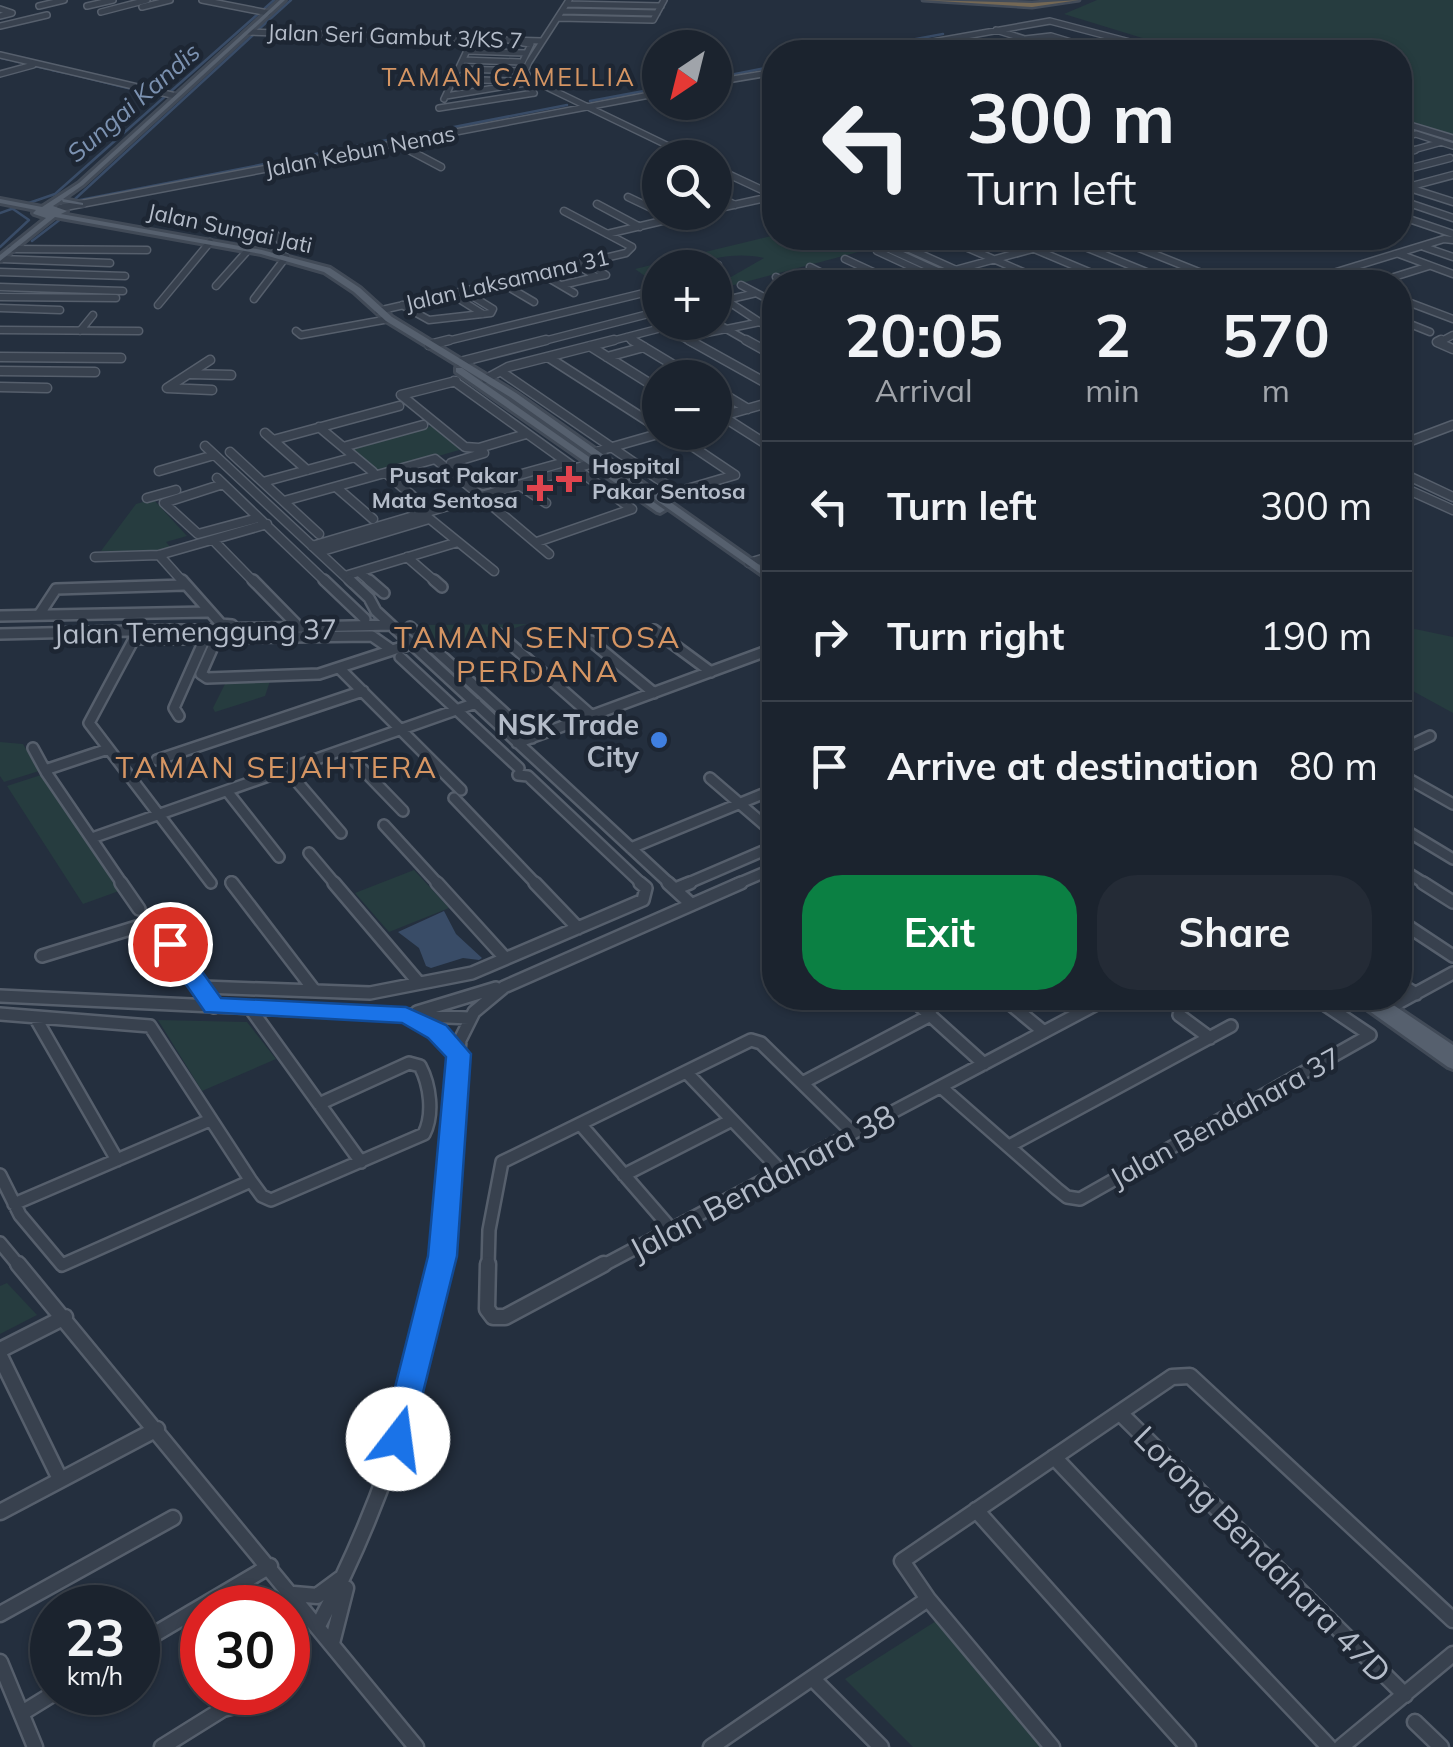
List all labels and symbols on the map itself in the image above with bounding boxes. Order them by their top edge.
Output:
street label: Jalan Seri Gambut 3/KS 7 [267,18,523,54]
north arrow [642,30,732,120]
water label: Sungai Kandis [60,36,206,168]
district label: TAMAN CAMELLIA [382,61,636,92]
street label: Jalan Kebun Nenas [263,119,457,183]
street label: Jalan Sungai Jati [145,197,315,259]
street label: Jalan Laksamana 31 [402,243,612,317]
place label: Hospital Pakar Sentosa [592,452,746,505]
place label: Pusat Pakar Mata Sentosa [372,461,518,514]
marker: Hospital Pakar Sentosa [556,466,582,492]
marker: Pusat Pakar Mata Sentosa [527,475,553,501]
street label: Jalan Temenggung 37 [53,611,337,651]
district label: TAMAN SENTOSA PERDANA [394,618,682,690]
place label: NSK Trade City [497,707,640,774]
marker: NSK Trade City [648,729,670,751]
district label: TAMAN SEJAHTERA [116,748,438,786]
pin [128,902,213,987]
street label: Jalan Bendahara 37 [1104,1039,1346,1195]
street label: Jalan Bendahara 38 [622,1095,902,1269]
position arrow [346,1387,450,1491]
street label: Lorong Bendahara 47D [1126,1417,1400,1691]
speed limit sign: 30 [180,1585,310,1715]

